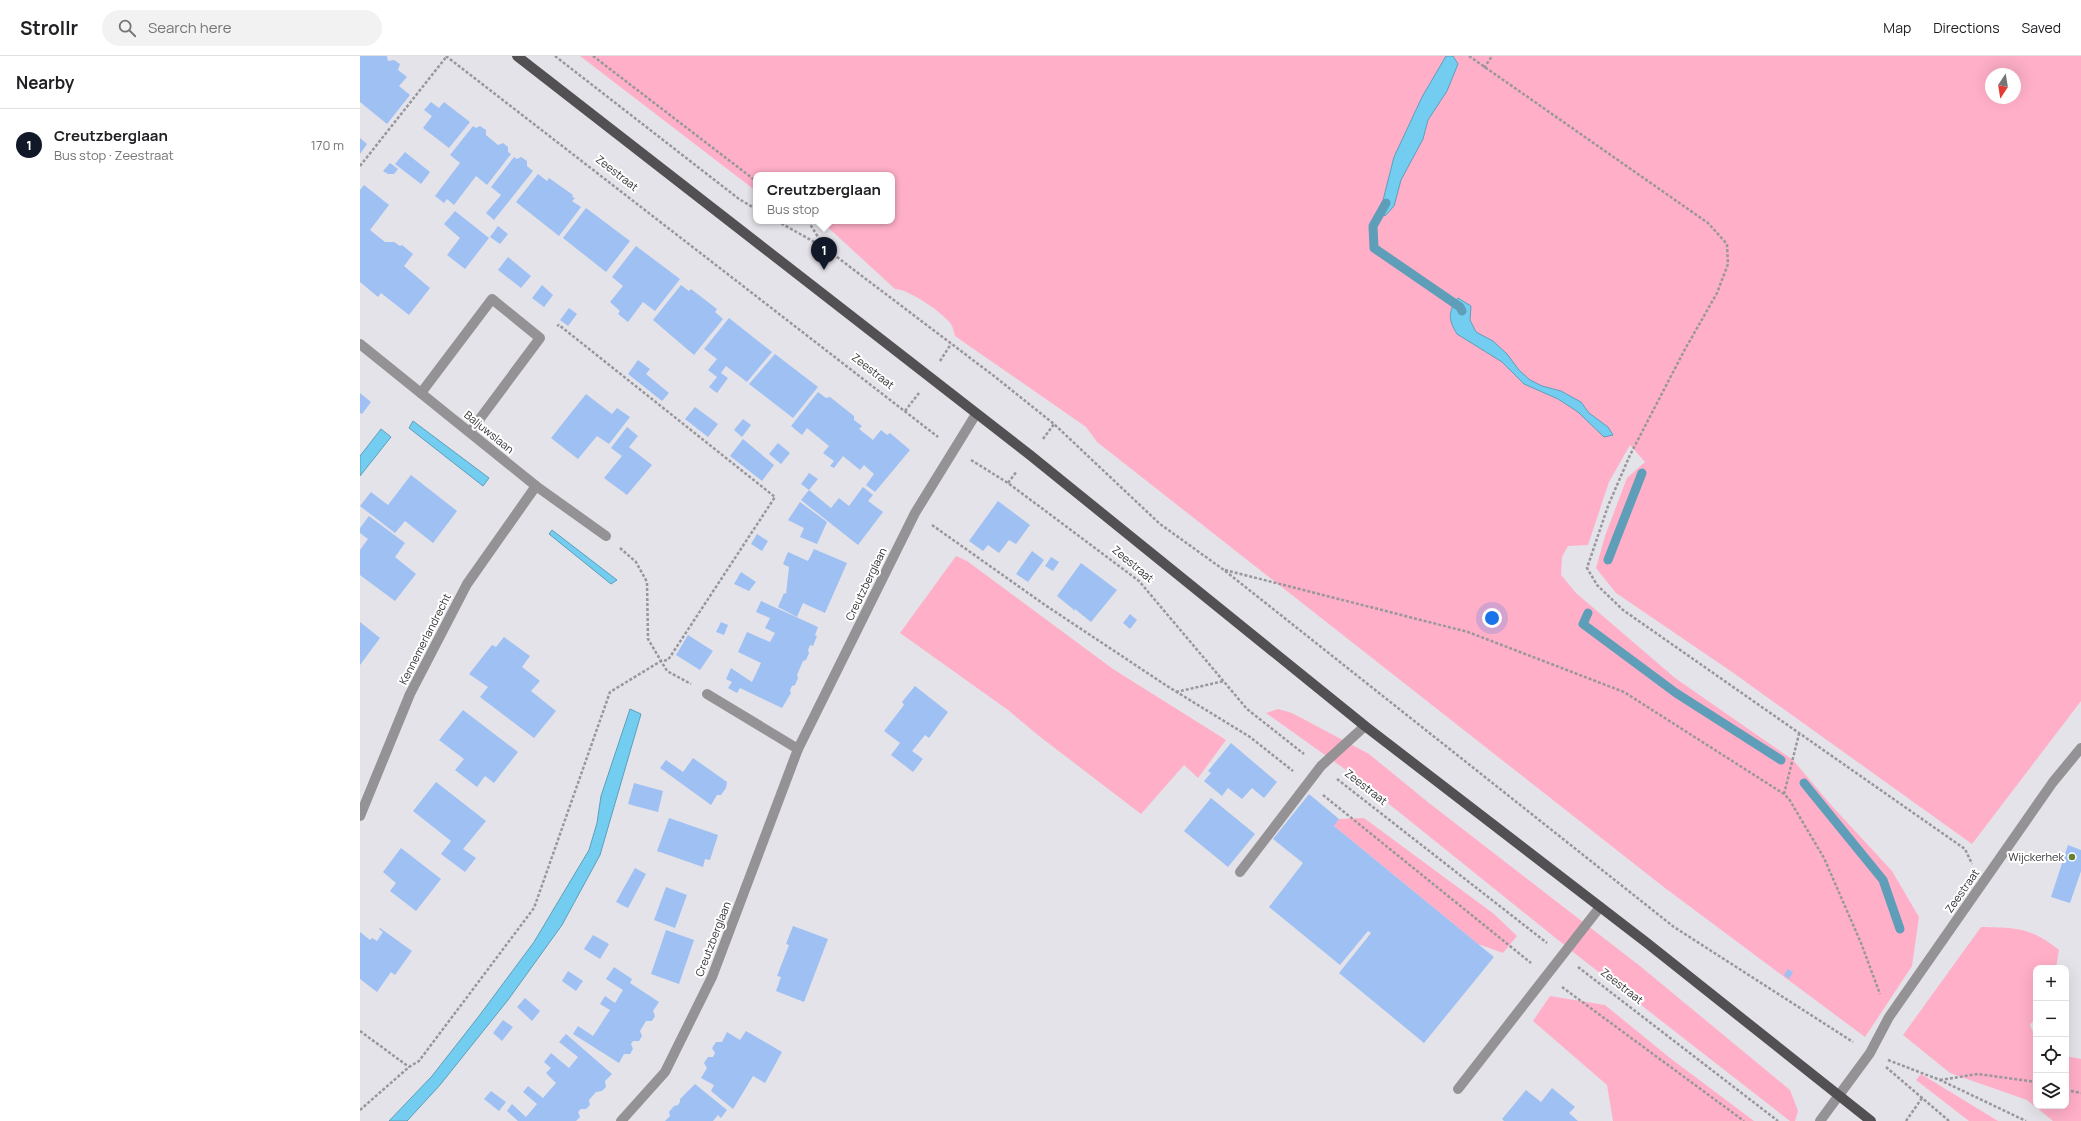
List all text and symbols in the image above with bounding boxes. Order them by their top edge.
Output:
search box [102,10,382,46]
text: Strollr [20,15,78,41]
icon: search [116,17,138,39]
text: Search here [148,17,231,38]
text: Map [1883,18,1911,37]
text: Directions [1933,18,2000,37]
text: Saved [2022,18,2061,37]
north arrow [1985,68,2021,104]
text: Nearby [16,71,74,94]
text: Creutzberglaan [54,125,168,146]
text: 1 [26,136,32,154]
text: 170 m [311,136,344,154]
text: Bus stop · Zeestraat [54,146,174,164]
street label: Zeestraat [593,151,642,194]
popup [753,172,895,224]
text: Creutzberglaan [767,179,881,200]
text: Bus stop [767,200,819,218]
pin: 1 [811,237,837,270]
street label: Zeestraat [849,349,898,392]
street label: Baljuwslaan [461,407,517,456]
street label: Zeestraat [1109,542,1157,585]
street label: Creutzberglaan [841,545,890,623]
street label: Kennemerlandrecht [395,591,454,687]
your location [1482,608,1502,628]
street label: Zeestraat [1342,765,1391,808]
place label: Wijckerhek [2008,849,2065,864]
marker: Wijckerhek [2067,852,2077,862]
street label: Zeestraat [1941,866,1982,916]
street label: Creutzberglaan [691,899,734,979]
street label: Zeestraat [1598,964,1647,1007]
map controls [2033,965,2069,1109]
button: + [2033,965,2069,1001]
button: − [2033,1001,2069,1037]
button: locate [2033,1037,2069,1073]
button: layers [2033,1073,2069,1109]

